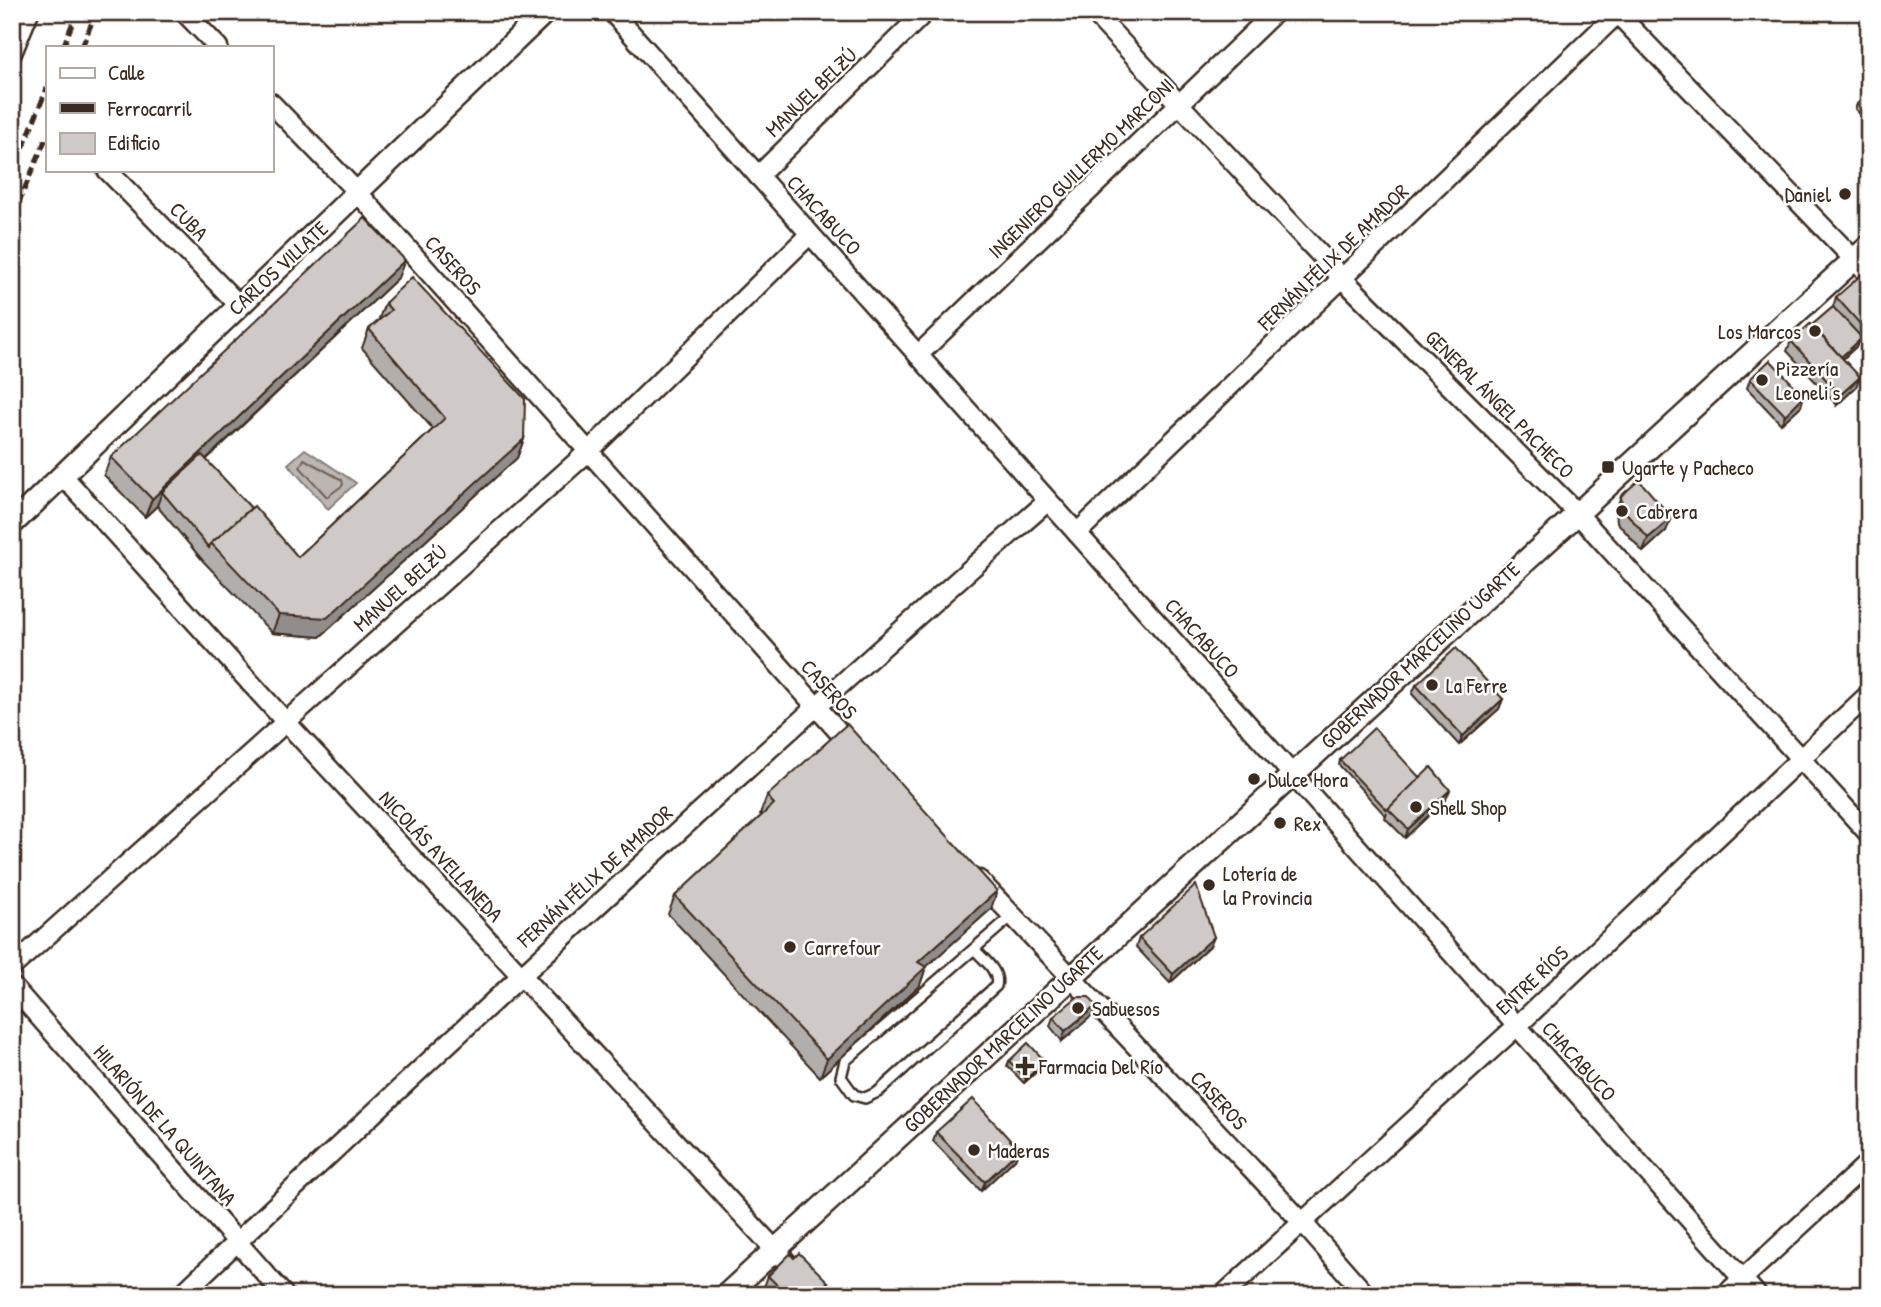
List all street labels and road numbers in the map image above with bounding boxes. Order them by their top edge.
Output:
street label: MANUEL BELZÚ [759,41,863,143]
street label: INGENIERO GUILLERMO MARCONI [982,71,1180,265]
street label: CHACABUCO [780,169,868,261]
street label: FERNÁN FÉLIX DE AMADOR [1250,177,1415,337]
street label: CUBA [163,195,215,247]
street label: CARLOS VILLATE [222,214,334,322]
street label: CASEROS [418,229,488,302]
street label: GENERAL ÁNGEL PACHECO [1419,323,1581,485]
street label: MANUEL BELZÚ [347,538,453,638]
street label: GOBERNADOR MARCELINO UGARTE [1314,555,1526,755]
street label: CHACABUCO [1158,592,1246,684]
street label: CASEROS [794,653,864,726]
street label: NICOLÁS AVELLANEDA [373,784,509,928]
street label: FERNÁN FÉLIX DE AMADOR [510,798,679,954]
street label: GOBERNADOR MARCELINO UGARTE [897,939,1109,1139]
street label: ENTRE RÍOS [1489,939,1575,1021]
street label: CHACABUCO [1535,1015,1623,1107]
street label: HILARIÓN DE LA QUINTANA [87,1038,243,1212]
street label: CASEROS [1184,1064,1254,1136]

